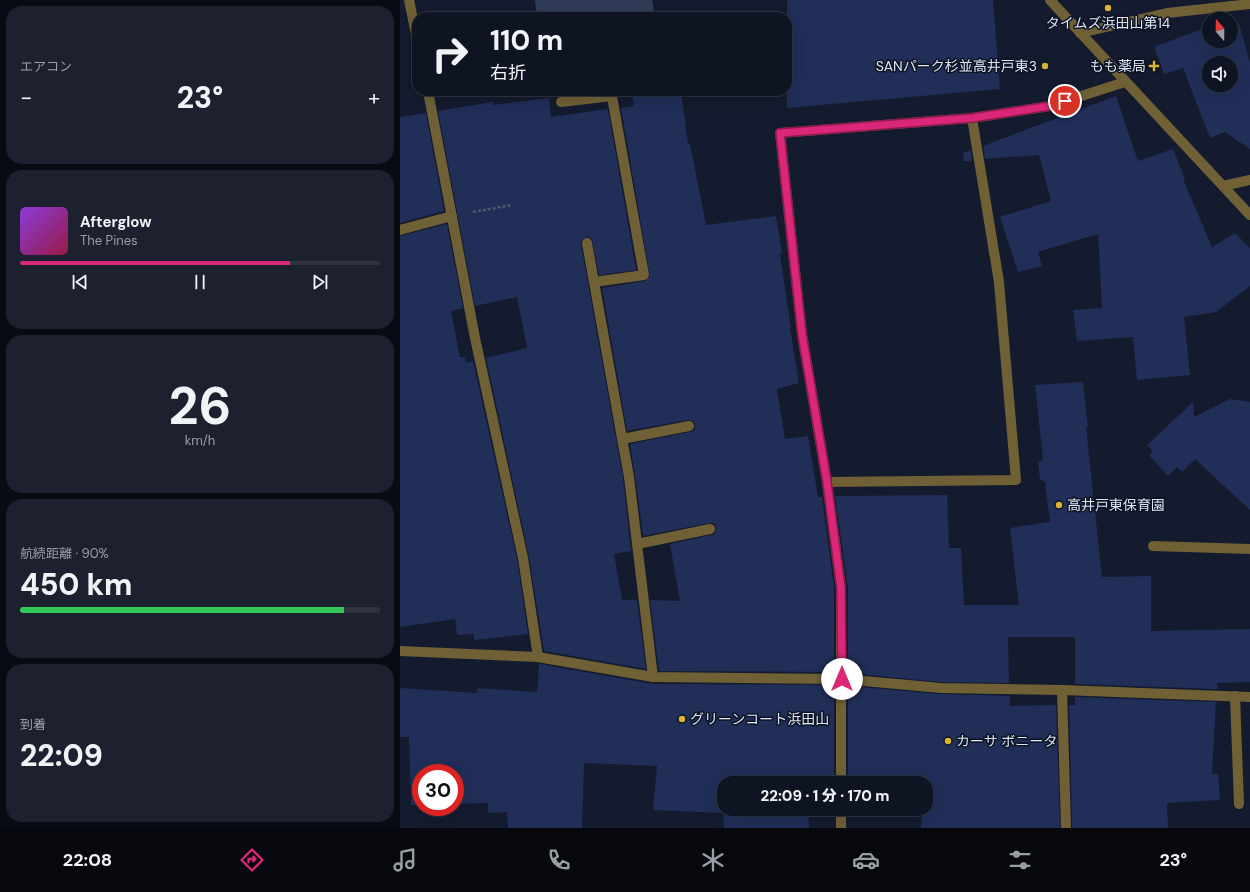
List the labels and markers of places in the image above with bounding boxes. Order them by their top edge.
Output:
marker: タイムズ浜田山第14 [1103,3,1113,13]
place label: タイムズ浜田山第14 [1046,14,1171,32]
place label: SANパーク杉並高井戸東3 [876,57,1037,75]
place label: もも薬局 [1090,57,1146,75]
marker: SANパーク杉並高井戸東3 [1040,61,1050,71]
marker: もも薬局 [1149,61,1159,71]
pin [1048,84,1082,118]
place label: 高井戸東保育園 [1067,496,1165,514]
marker: 高井戸東保育園 [1054,500,1064,510]
place label: グリーンコート浜田山 [690,710,829,728]
marker: グリーンコート浜田山 [677,714,687,724]
place label: カーサ ボニータ [956,732,1057,750]
marker: カーサ ボニータ [943,736,953,746]

